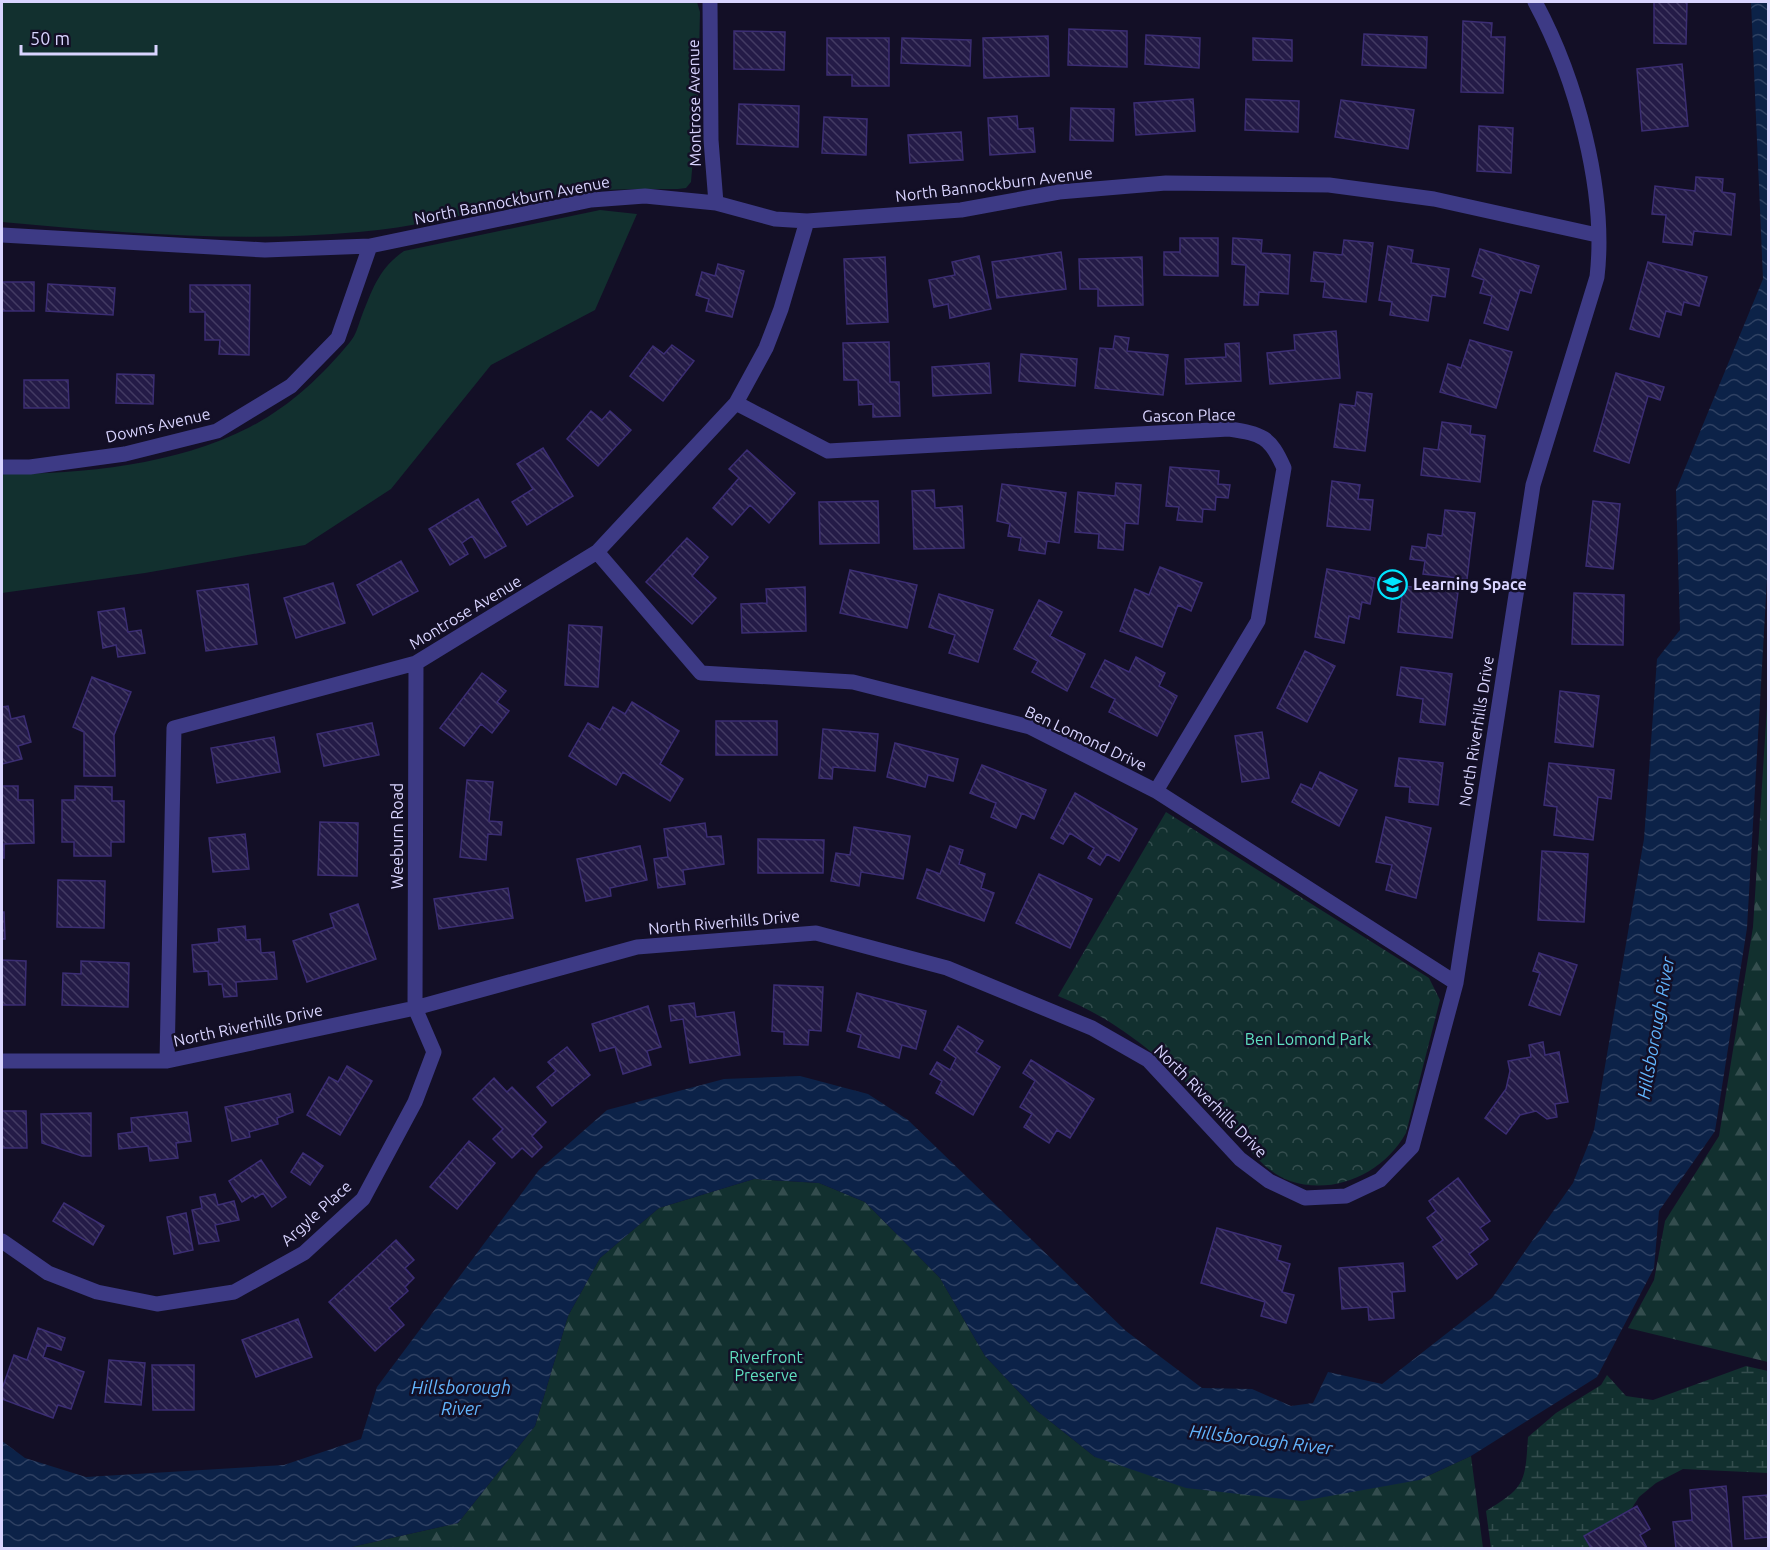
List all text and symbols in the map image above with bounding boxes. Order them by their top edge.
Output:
scale bar [21,18,156,56]
text: 50 m [30,28,70,48]
street label: Montrose Avenue [684,39,704,167]
street label: North Bannockburn Avenue [894,163,1094,205]
street label: North Bannockburn Avenue [413,172,611,228]
street label: Downs Avenue [104,404,212,446]
street label: Gascon Place [1142,405,1236,425]
school or university icon: Learning Space [1376,568,1408,600]
street label: Montrose Avenue [406,571,524,653]
place label: Learning Space [1413,575,1527,593]
street label: North Riverhills Drive [1455,654,1497,808]
street label: Ben Lomond Drive [1022,702,1150,774]
street label: Weeburn Road [388,783,406,889]
street label: North Riverhills Drive [647,906,801,938]
water label: Hillsborough River [1633,954,1678,1101]
street label: North Riverhills Drive [172,1000,324,1050]
park label: Ben Lomond Park [1245,1030,1371,1048]
street label: North Riverhills Drive [1151,1041,1271,1161]
street label: Argyle Place [277,1177,355,1249]
park label: Riverfront Preserve [729,1348,803,1384]
water label: Hillsborough River [411,1377,511,1418]
water label: Hillsborough River [1188,1420,1335,1458]

